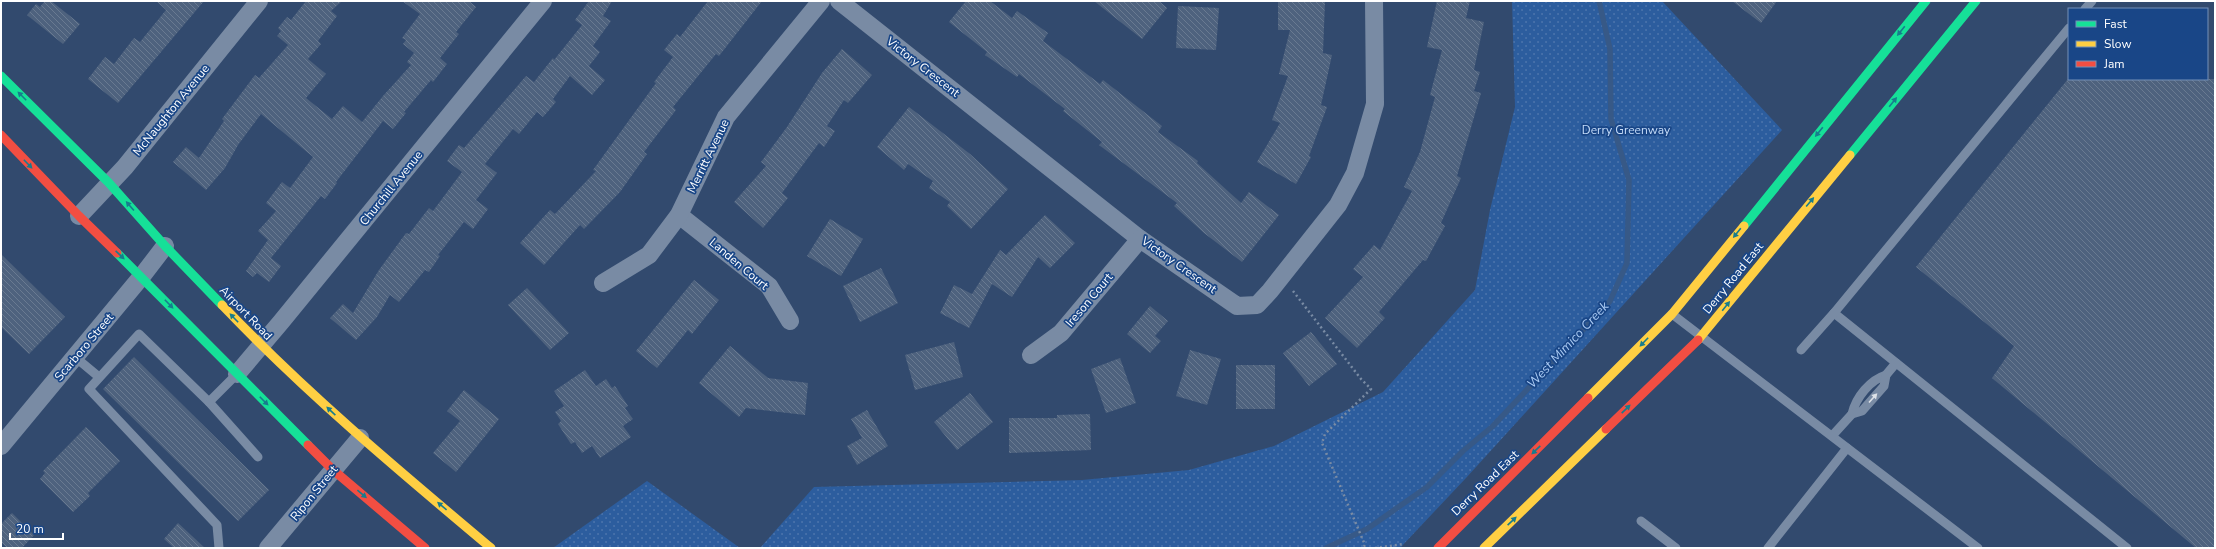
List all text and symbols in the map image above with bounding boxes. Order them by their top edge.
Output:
legend [2068,8,2208,80]
text: Fast [2104,16,2127,32]
one-way arrow [1897,26,1906,37]
street label: Victory Crescent [882,33,963,101]
text: Slow [2104,36,2132,52]
text: Jam [2103,56,2125,72]
street label: McNaughton Avenue [129,61,213,159]
one-way arrow [17,91,27,101]
one-way arrow [1888,96,1897,107]
street label: Merritt Avenue [683,116,733,196]
park label: Derry Greenway [1582,122,1671,138]
one-way arrow [1815,126,1823,137]
street label: Churchill Avenue [356,147,426,229]
one-way arrow [23,159,33,169]
one-way arrow [1806,197,1815,207]
one-way arrow [125,201,134,212]
one-way arrow [1732,227,1741,238]
street label: Victory Crescent [1137,232,1221,297]
street label: Landen Court [706,234,773,294]
street label: Derry Road East [1699,238,1767,317]
one-way arrow [115,250,125,260]
street label: Ireson Court [1062,269,1117,330]
street label: Airport Road [216,283,276,343]
water label: West Mimico Creek [1523,297,1613,392]
one-way arrow [165,299,174,309]
one-way arrow [1721,301,1730,312]
street label: Scarboro Street [51,309,118,384]
one-way arrow [230,313,239,323]
one-way arrow [1639,337,1649,347]
one-way arrow [1869,393,1878,403]
one-way arrow [259,396,269,406]
one-way arrow [1621,404,1631,414]
one-way arrow [327,407,336,416]
street label: Derry Road East [1448,446,1523,519]
one-way arrow [1531,446,1541,455]
street label: Ripon Street [287,461,342,524]
one-way arrow [357,490,367,499]
one-way arrow [437,502,448,511]
scale bar [10,515,63,541]
one-way arrow [1507,516,1517,525]
text: 20 m [16,521,44,537]

